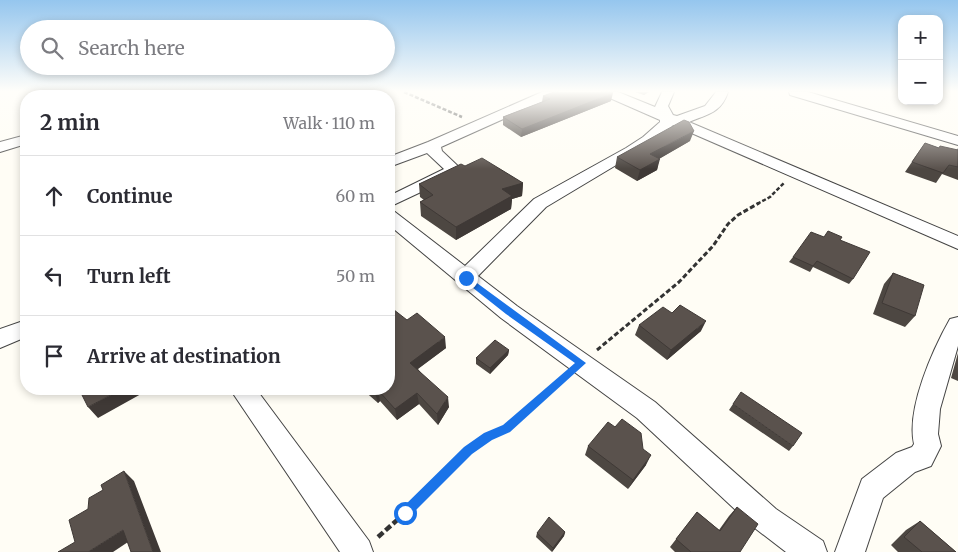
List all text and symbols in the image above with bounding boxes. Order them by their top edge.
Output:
map controls [898,15,943,105]
button: + [898,15,943,60]
search box [20,20,395,75]
icon: search [38,34,66,62]
text: Search here [78,36,185,60]
button: − [898,60,943,105]
text: 2 min [40,109,100,136]
text: Walk · 110 m [283,113,375,133]
icon: ahead [40,182,68,210]
text: Continue [87,184,173,208]
text: 60 m [335,186,375,206]
icon: left [40,262,68,290]
text: Turn left [87,264,171,288]
text: 50 m [336,266,375,286]
route end [455,267,478,290]
icon: arrive [40,342,68,370]
text: Arrive at destination [87,344,281,368]
route start [394,502,417,525]

